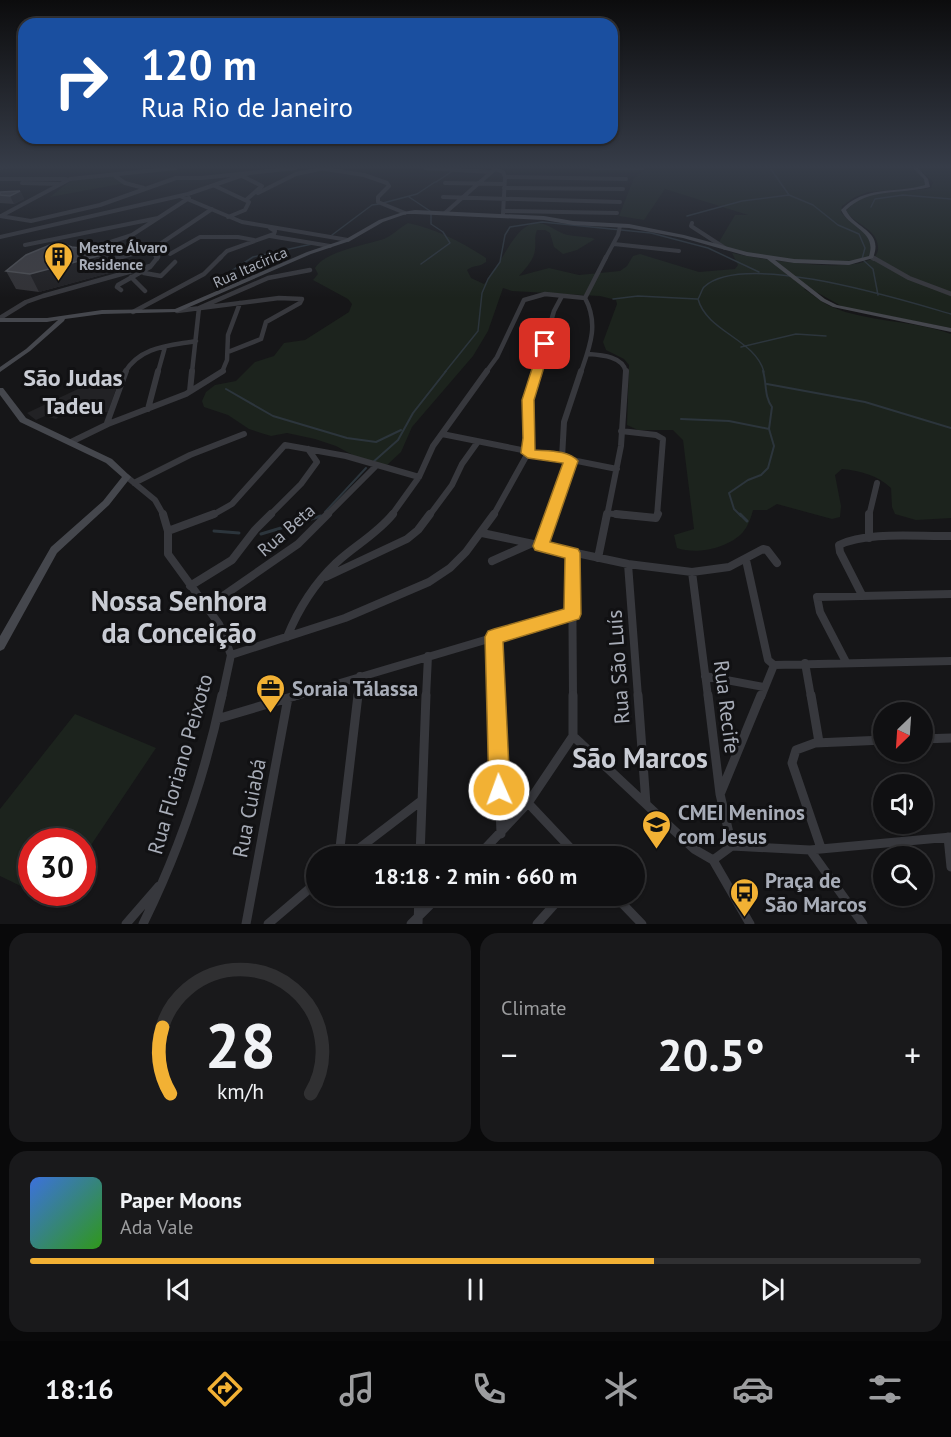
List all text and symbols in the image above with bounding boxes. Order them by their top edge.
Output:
text: 120 m [141,37,257,92]
icon: right [42,42,120,120]
text: Rua Rio de Janeiro [141,90,353,124]
place label: Mestre Álvaro Residence [79,238,168,274]
building icon: Mestre Álvaro Residence [42,240,74,282]
street label: Rua Itacirica [210,242,290,292]
pin [519,318,570,369]
icon: arrive [528,327,561,360]
district label: São Judas Tadeu [23,362,123,421]
street label: Rua Beta [253,499,319,561]
district label: Nossa Senhora da Conceição [91,582,267,651]
street label: Rua São Luís [601,609,635,725]
street label: Rua Recife [708,659,746,755]
street label: Rua Floriano Peixoto [141,671,219,857]
office icon: Soraia Tálassa [255,672,287,714]
place label: Soraia Tálassa [292,675,418,702]
north arrow [873,702,933,762]
map controls [873,702,933,906]
district label: São Marcos [572,739,708,776]
street label: Rua Cuiabá [226,756,272,860]
position arrow [467,758,531,822]
button: sound [873,774,933,834]
place label: CMEI Meninos com Jesus [678,799,805,850]
school or university icon: CMEI Meninos com Jesus [641,808,673,850]
speed limit sign: 30 [18,828,96,906]
button: search [873,846,933,906]
text: 18:18 · 2 min · 660 m [374,862,577,890]
place label: Praça de São Marcos [765,867,867,918]
bus stop icon: Praça de São Marcos [728,876,760,918]
text: Climate [501,995,567,1021]
text: 28 [205,1004,275,1085]
text: 20.5° [657,1025,765,1083]
text: − [501,1033,518,1076]
text: + [904,1033,921,1076]
text: km/h [216,1078,263,1106]
text: Paper Moons [120,1186,242,1214]
text: Ada Vale [120,1214,193,1240]
icon: previous [162,1273,195,1306]
icon: pause [459,1273,492,1306]
icon: next [756,1273,789,1306]
icon: directions [204,1368,246,1410]
icon: music [336,1368,378,1410]
icon: phone [468,1368,510,1410]
icon: climate [600,1368,642,1410]
icon: car [732,1368,774,1410]
icon: filters [864,1368,906,1410]
text: 18:16 [45,1372,114,1406]

